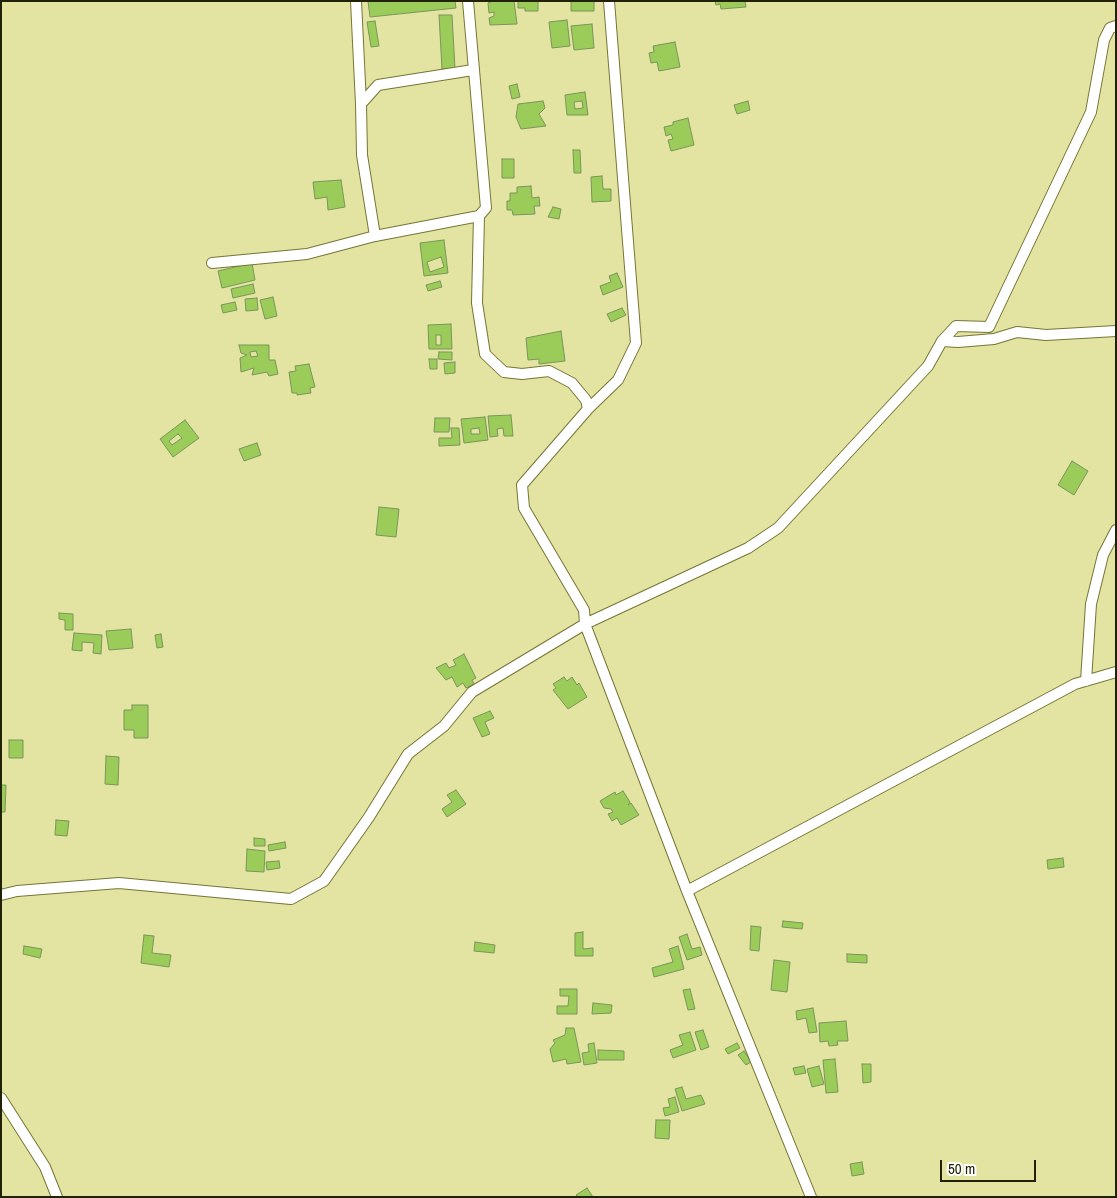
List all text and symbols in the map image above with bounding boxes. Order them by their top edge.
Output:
scale bar [942,1150,1038,1182]
text: 50 m [948,1158,975,1179]

